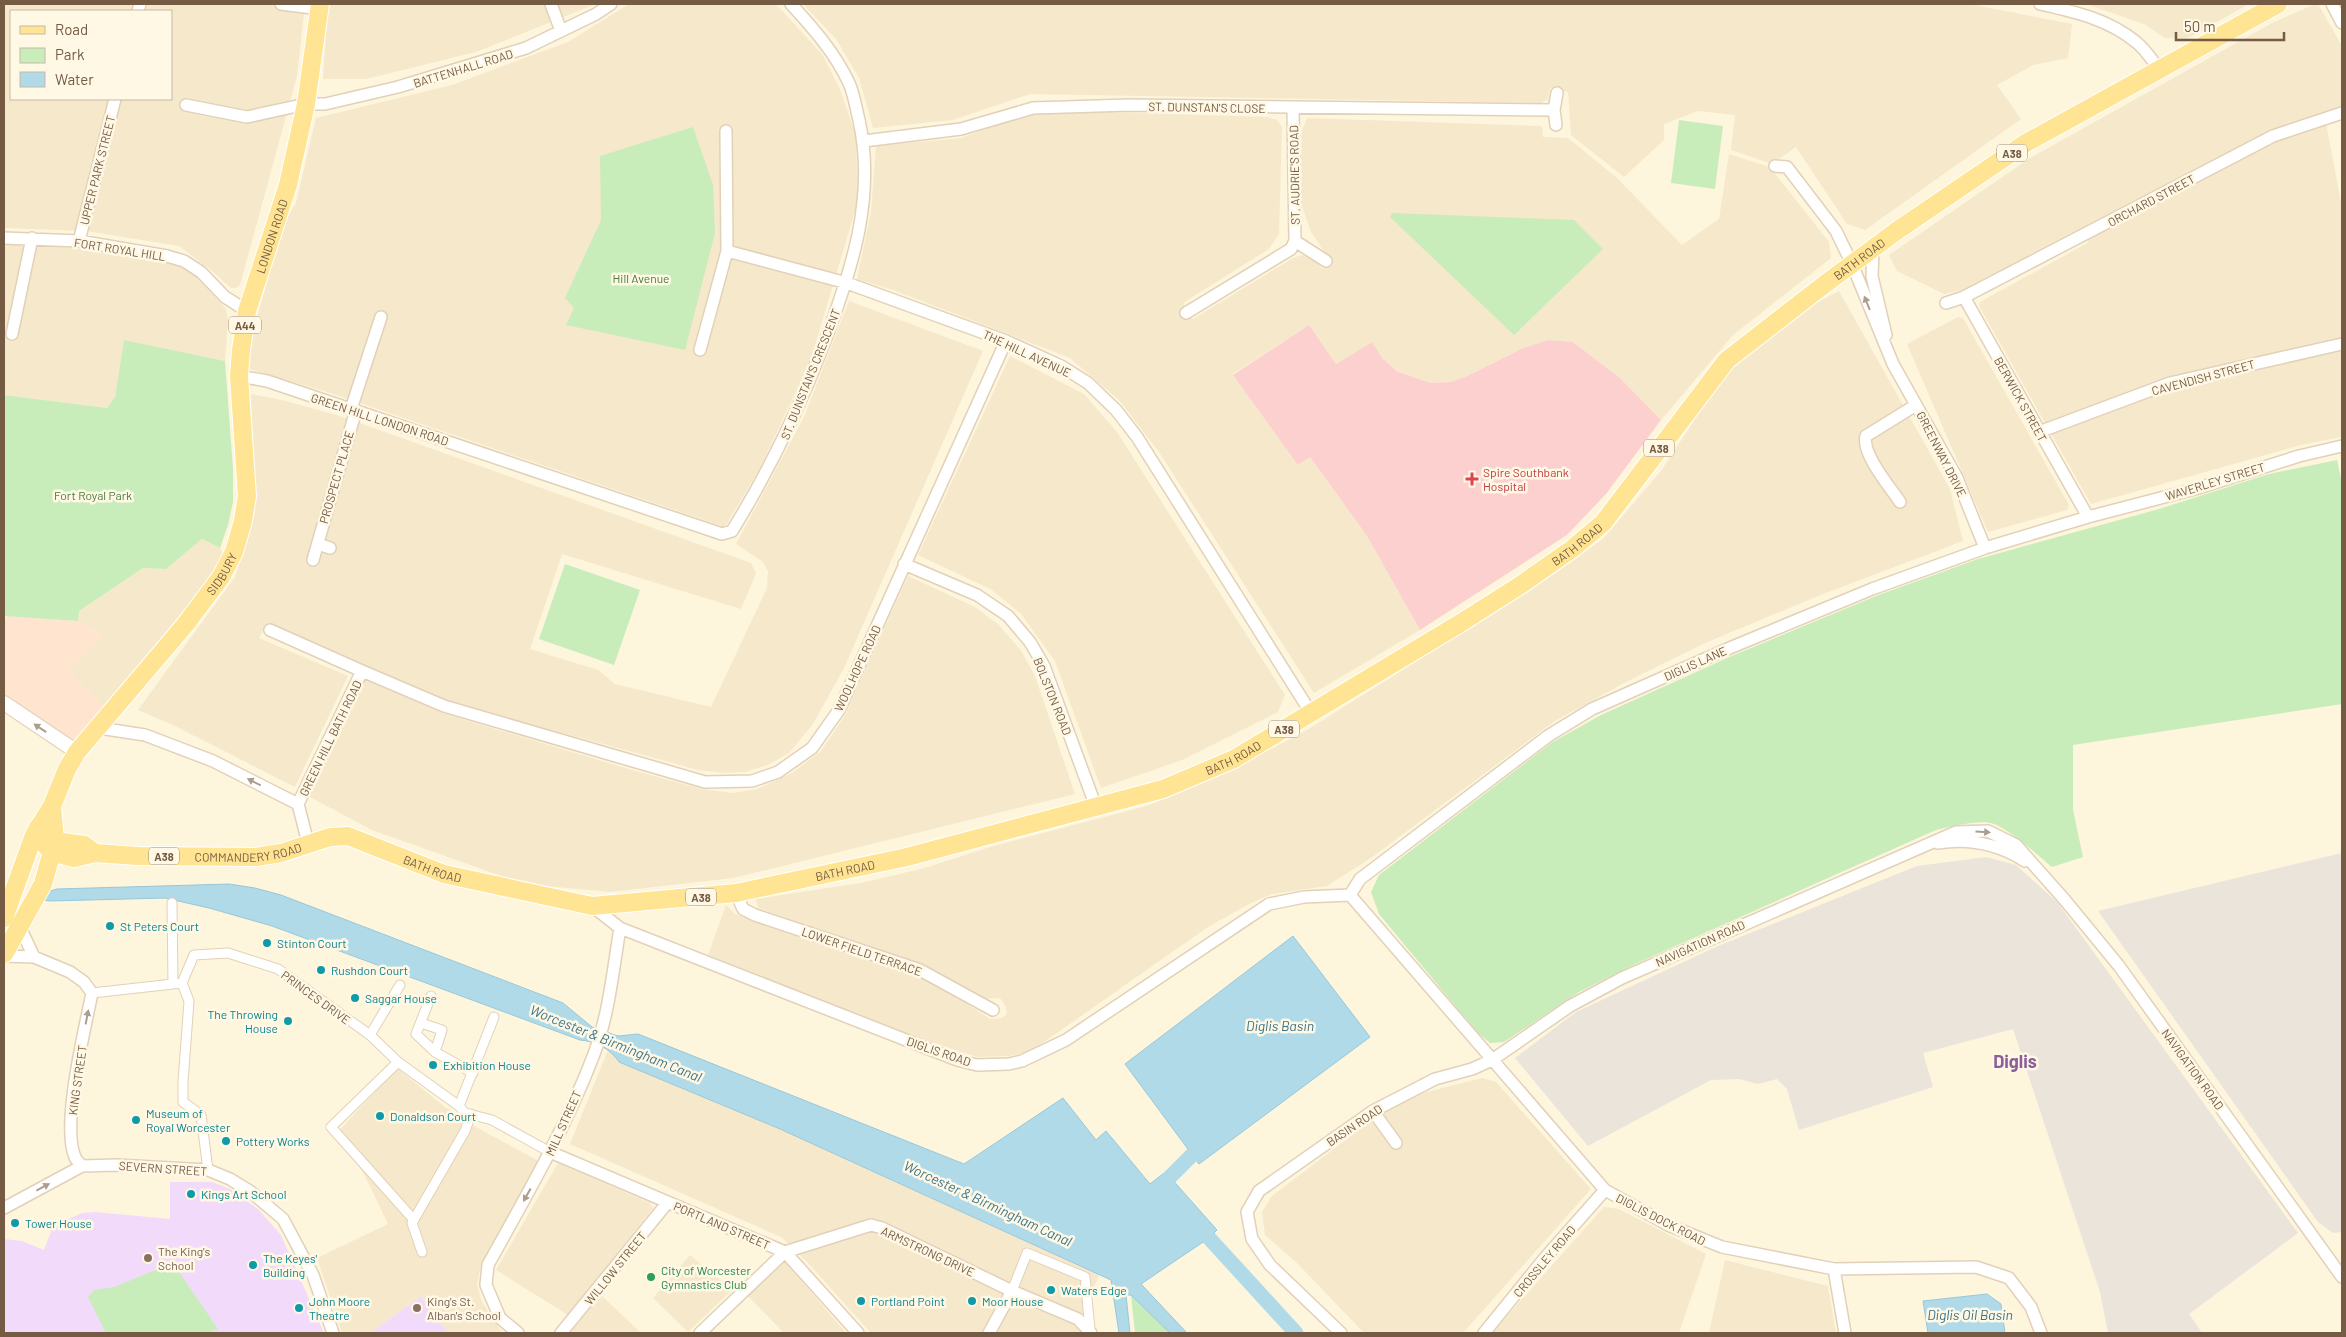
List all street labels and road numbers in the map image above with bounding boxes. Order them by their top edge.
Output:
street label: BATTENHALL ROAD [411,46,515,90]
street label: ST. DUNSTAN'S CLOSE [1148,99,1266,115]
street label: UPPER PARK STREET [77,114,117,226]
street label: ST. AUDRIE'S ROAD [1286,125,1302,225]
road number: A38 [1997,144,2027,162]
street label: ORCHARD STREET [2105,171,2197,229]
street label: LONDON ROAD [253,197,290,275]
street label: FORT ROYAL HILL [73,235,167,263]
street label: BATH ROAD [1831,235,1888,282]
street label: ST. DUNSTAN'S CRESCENT [777,306,843,442]
road number: A44 [229,316,261,334]
street label: THE HILL AVENUE [981,327,1073,379]
street label: BERWICK STREET [1992,354,2050,444]
street label: CAVENDISH STREET [2150,356,2256,397]
street label: GREEN HILL LONDON ROAD [309,390,451,448]
street label: GREENWAY DRIVE [1914,409,1970,499]
street label: PROSPECT PLACE [316,429,356,525]
road number: A38 [1644,439,1674,456]
street label: WAVERLEY STREET [2164,459,2267,503]
street label: BATH ROAD [1549,520,1605,568]
street label: SIDBURY [203,550,240,597]
street label: WOOLHOPE ROAD [831,623,883,713]
street label: DIGLIS LANE [1662,643,1728,683]
street label: BOLSTON ROAD [1031,655,1075,737]
street label: GREEN HILL BATH ROAD [296,678,364,798]
road number: A38 [1269,721,1299,738]
street label: BATH ROAD [1203,738,1263,777]
street label: COMMANDERY ROAD [195,840,303,864]
road number: A38 [149,848,179,864]
street label: BATH ROAD [402,852,463,885]
street label: BATH ROAD [814,857,876,883]
road number: A38 [686,889,716,906]
street label: NAVIGATION ROAD [1653,917,1747,969]
street label: LOWER FIELD TERRACE [800,924,924,978]
street label: PRINCES DRIVE [279,967,353,1027]
street label: NAVIGATION ROAD [2159,1026,2227,1112]
street label: DIGLIS ROAD [905,1034,973,1068]
street label: KING STREET [65,1044,89,1116]
street label: MILL STREET [542,1088,584,1158]
street label: BASIN ROAD [1323,1101,1385,1149]
street label: SEVERN STREET [118,1158,208,1178]
street label: DIGLIS DOCK ROAD [1614,1190,1708,1248]
street label: PORTLAND STREET [672,1198,772,1252]
street label: CROSSLEY ROAD [1510,1222,1578,1300]
street label: ARMSTRONG DRIVE [879,1223,977,1279]
street label: WILLOW STREET [581,1229,649,1307]

